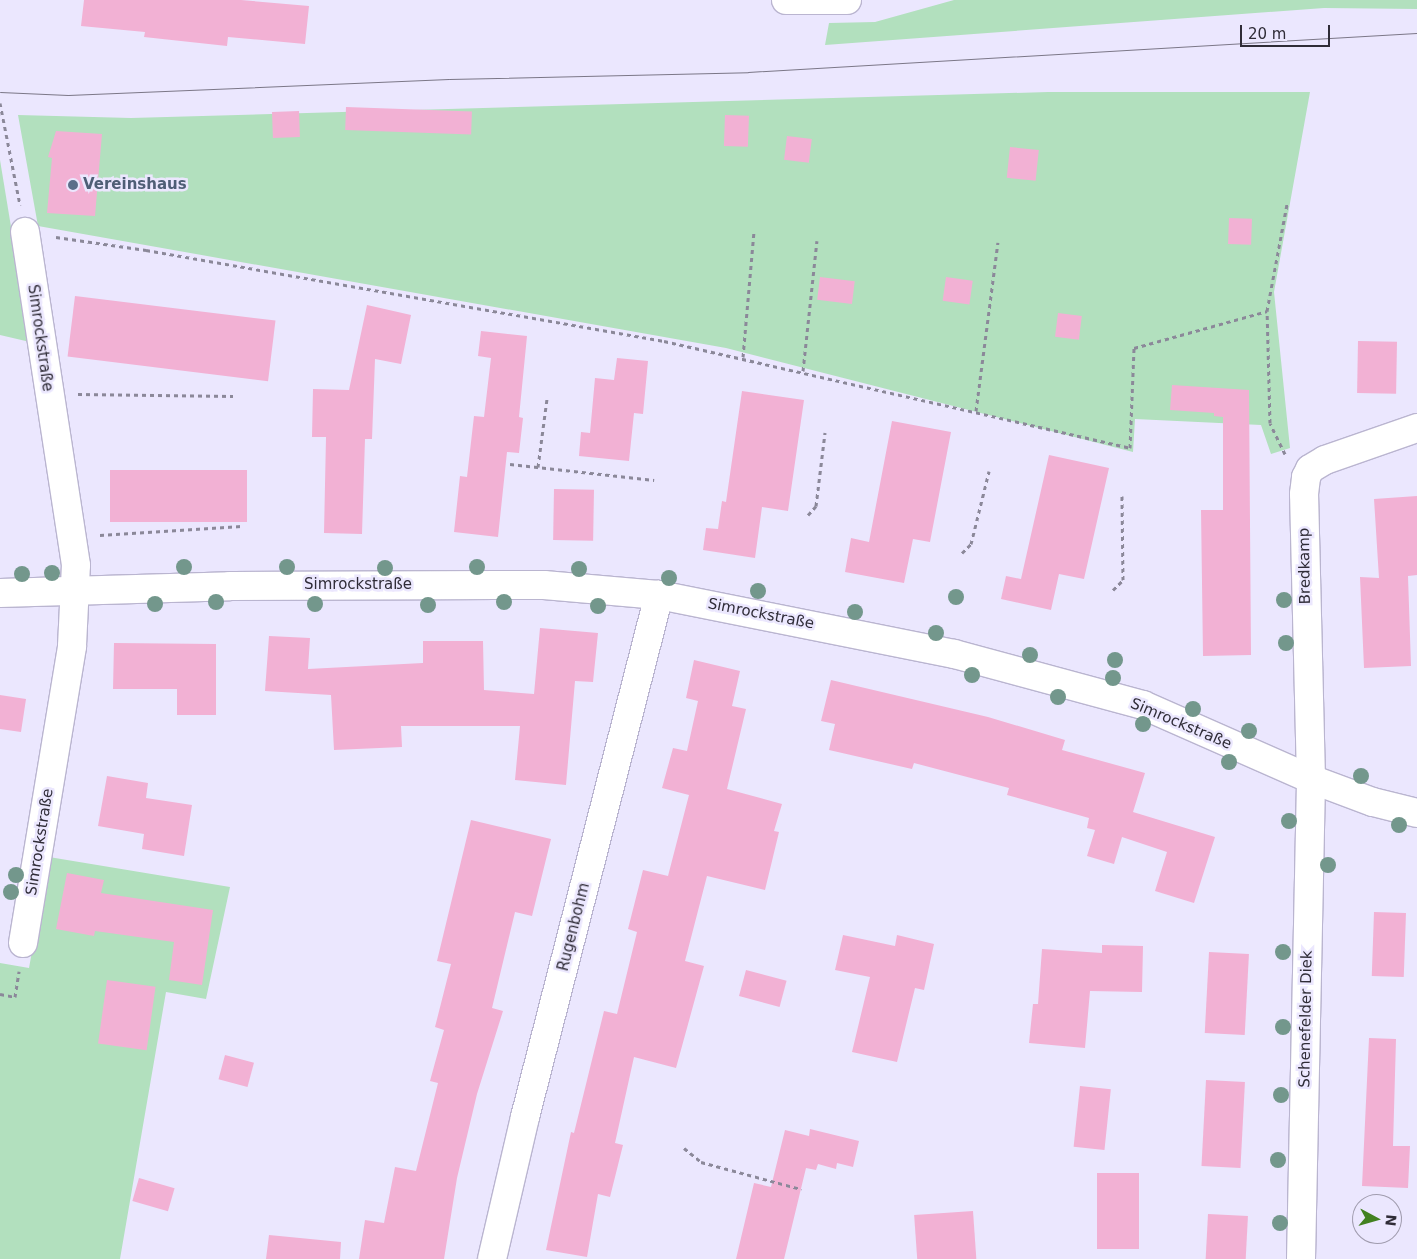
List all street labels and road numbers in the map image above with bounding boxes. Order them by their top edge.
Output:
street label: Simrockstraße [24,283,56,393]
street label: Bredkamp [1295,528,1315,604]
street label: Simrockstraße [304,576,412,594]
street label: Simrockstraße [706,595,816,633]
street label: Simrockstraße [1128,695,1234,753]
street label: Simrockstraße [23,787,57,897]
street label: Rugenbohm [554,881,594,973]
street label: Schenefelder Diek [1296,950,1316,1088]

